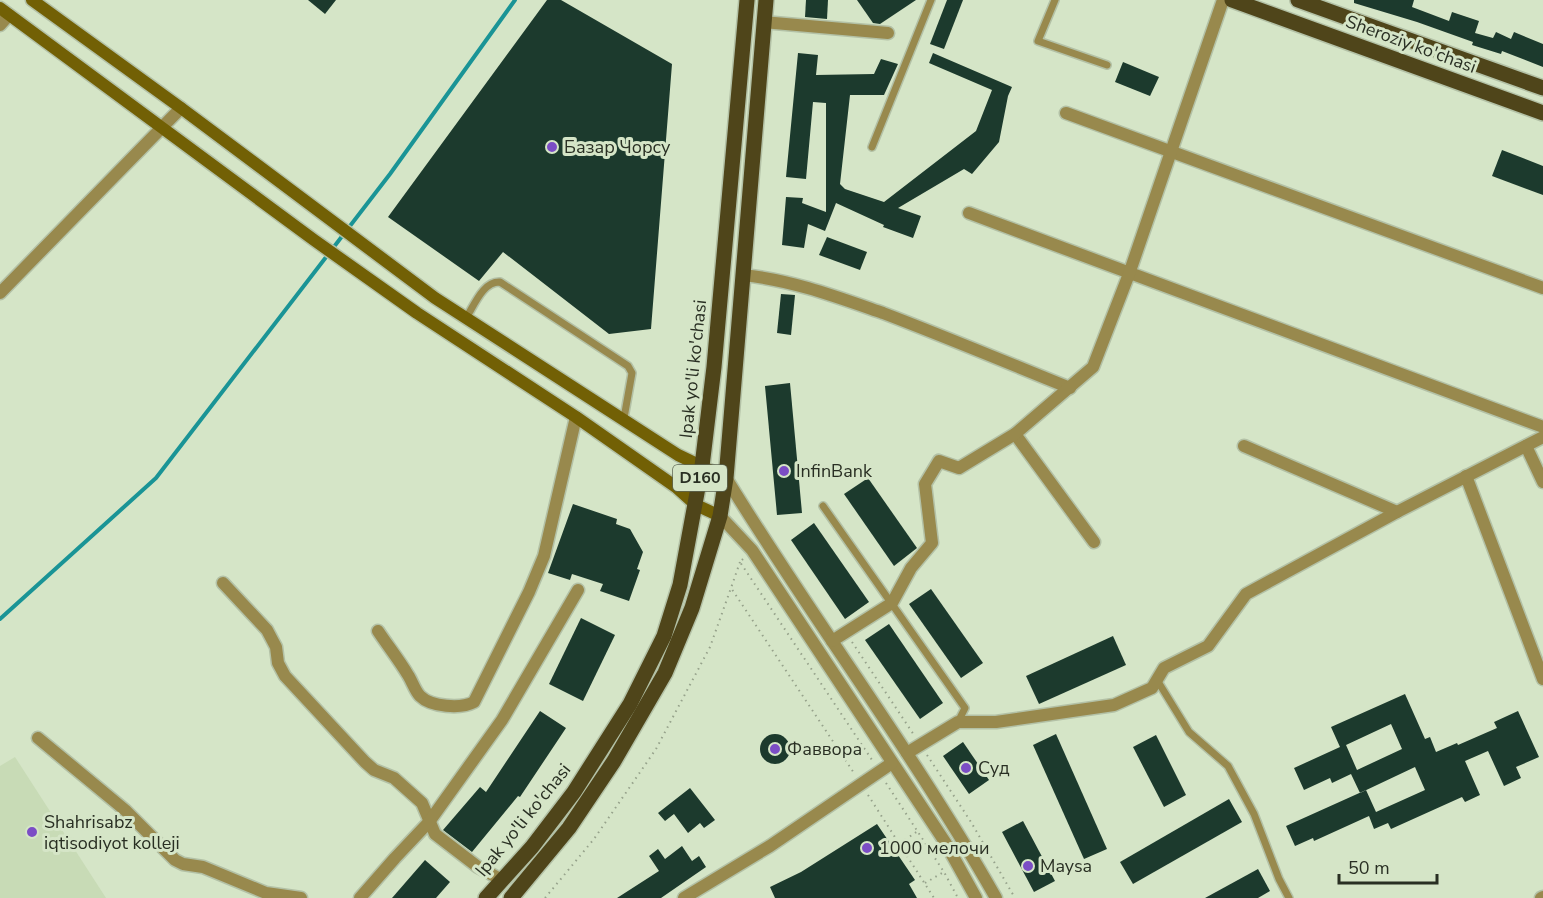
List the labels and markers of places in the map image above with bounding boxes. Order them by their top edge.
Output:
place label: Базар Чорсу [564,135,671,159]
marker: Базар Чорсу [545,140,559,154]
place label: InfinBank [796,459,873,483]
marker: InfinBank [777,464,791,478]
place label: Фаввора [787,737,862,761]
marker: Фаввора [768,742,782,756]
place label: Суд [978,756,1010,780]
marker: Суд [959,761,973,775]
place label: Shahrisabz iqtisodiyot kolleji [44,810,180,855]
marker: Shahrisabz iqtisodiyot kolleji [25,825,39,839]
place label: 1000 мелочи [879,836,989,860]
marker: 1000 мелочи [860,841,874,855]
place label: Maysa [1040,854,1092,878]
marker: Maysa [1021,859,1035,873]

